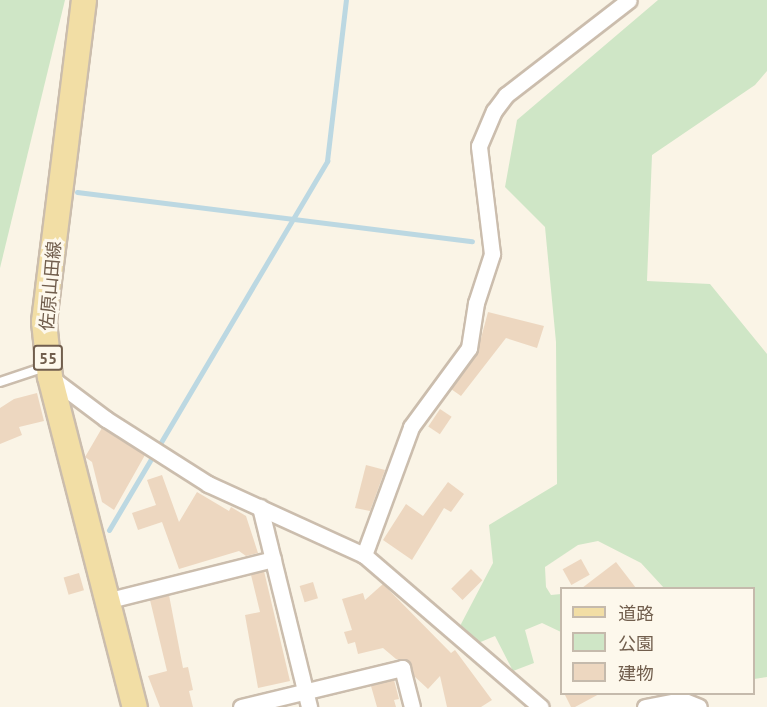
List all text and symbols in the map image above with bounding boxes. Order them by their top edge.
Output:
street label: 佐原山田線 [36,240,66,332]
road number: 55 [32,345,64,371]
legend [560,587,755,695]
text: 道路 [618,602,654,625]
text: 公園 [618,632,654,655]
text: 建物 [618,662,654,685]

